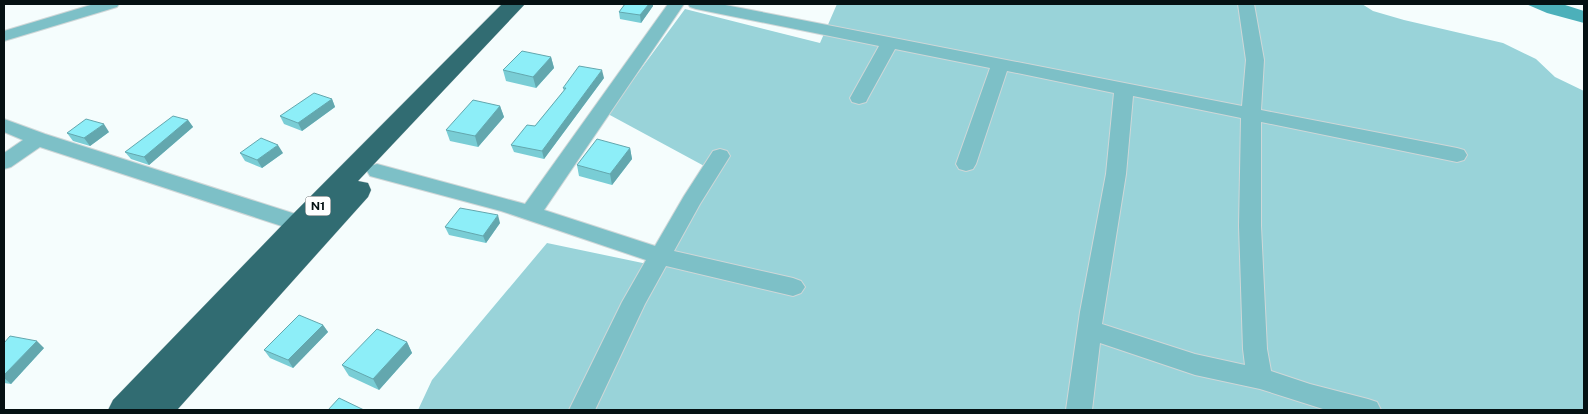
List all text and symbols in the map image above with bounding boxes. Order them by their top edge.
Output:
road number: N1 [306,197,330,216]

